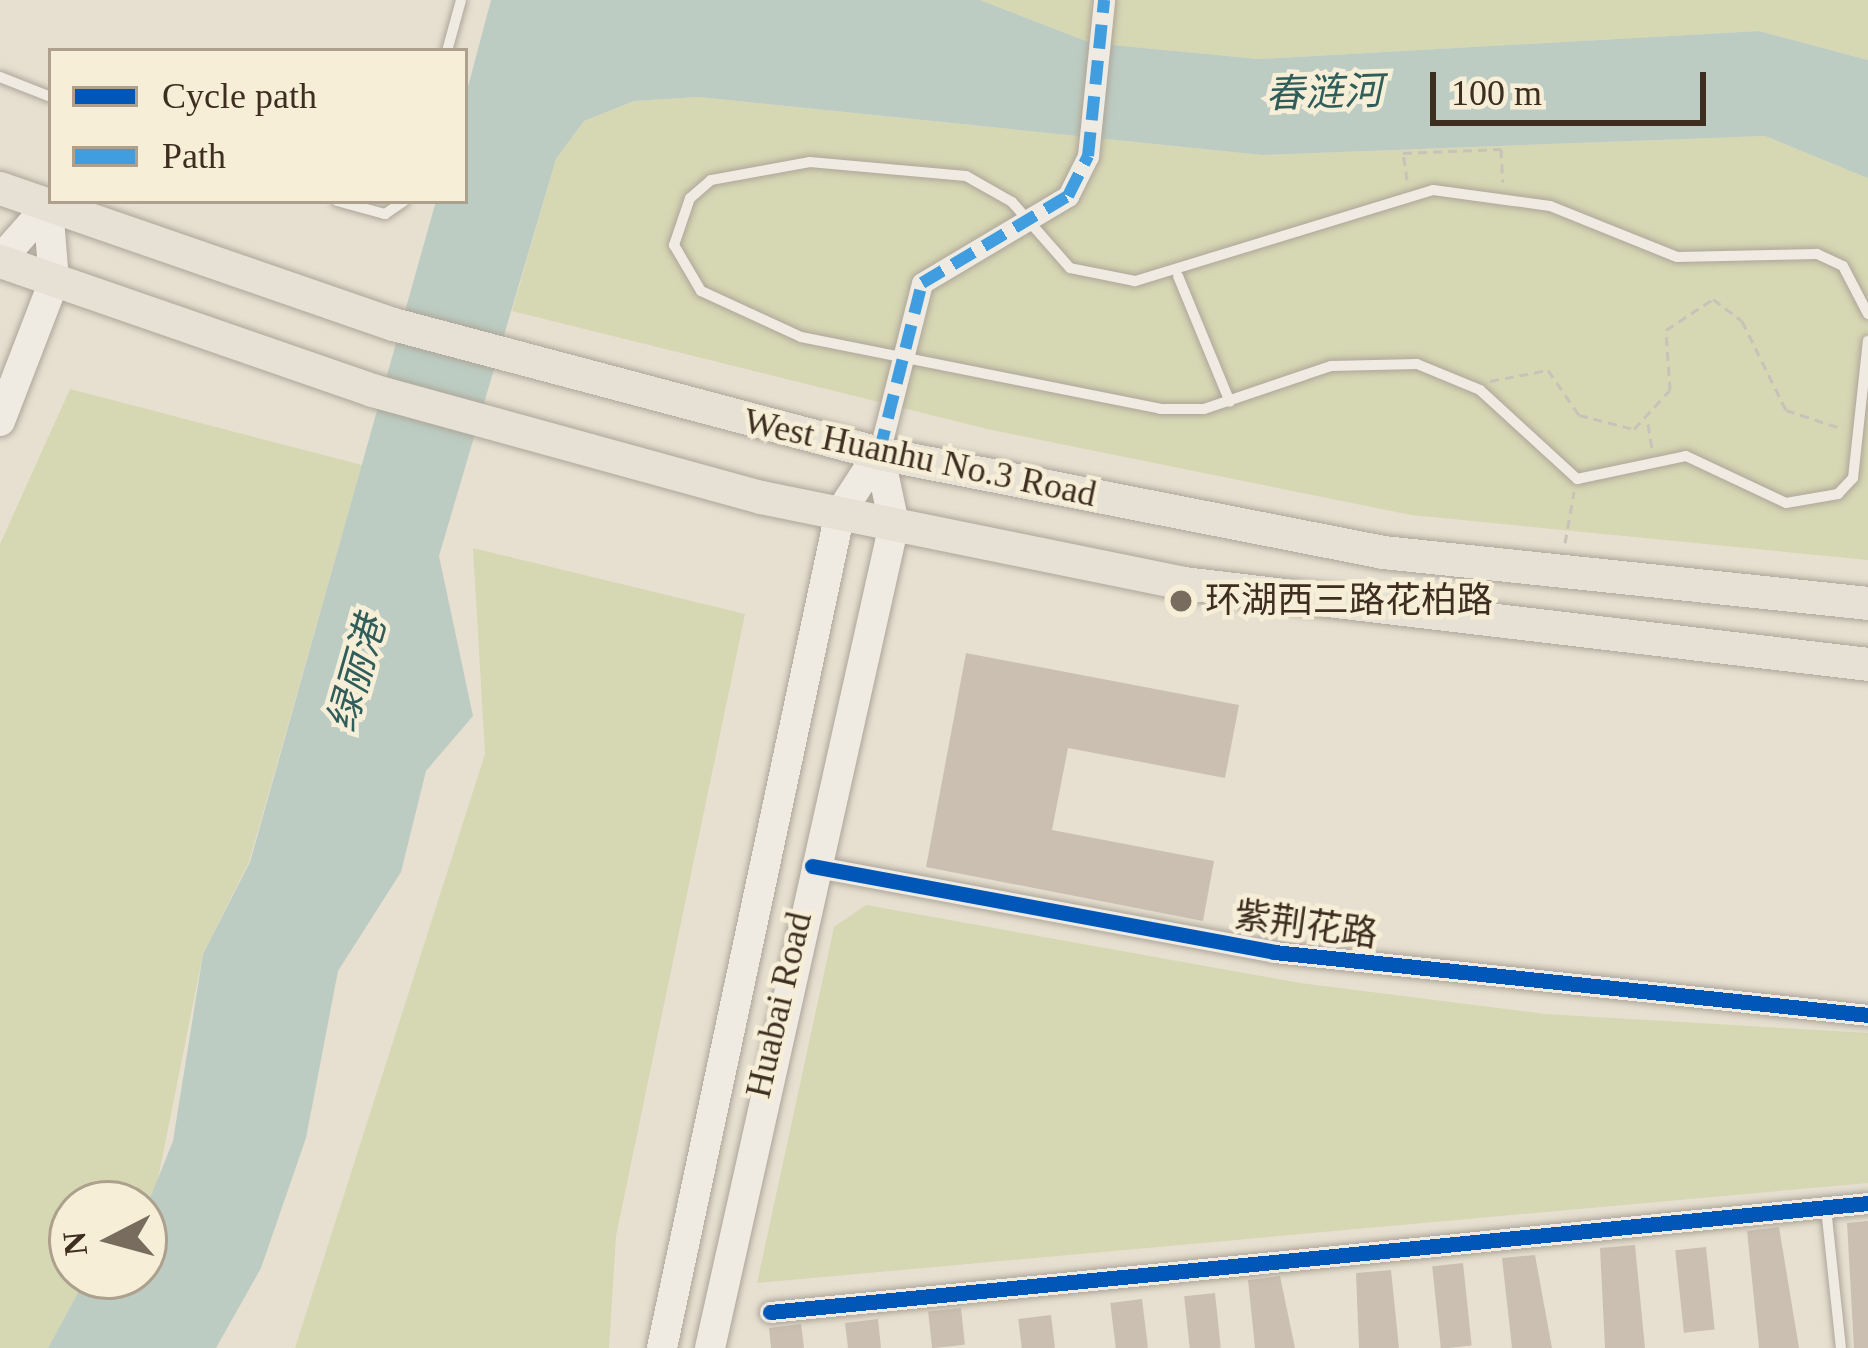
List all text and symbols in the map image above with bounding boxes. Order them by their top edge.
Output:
legend [48,48,468,204]
scale bar [1436,48,1712,122]
water label: 春涟河 [1265,68,1383,118]
text: 100 m [1451,73,1542,113]
text: Cycle path [162,76,317,116]
text: Path [162,136,226,176]
street label: West Huanhu No.3 Road [740,400,1100,516]
place label: 环湖西三路花柏路 [1205,579,1493,623]
marker: 环湖西三路花柏路 [1168,588,1194,614]
water label: 绿丽港 [318,611,396,737]
street label: 紫荆花路 [1232,894,1380,956]
street label: Huabai Road [737,908,821,1102]
north arrow [48,1180,168,1300]
text: N [56,1230,94,1257]

